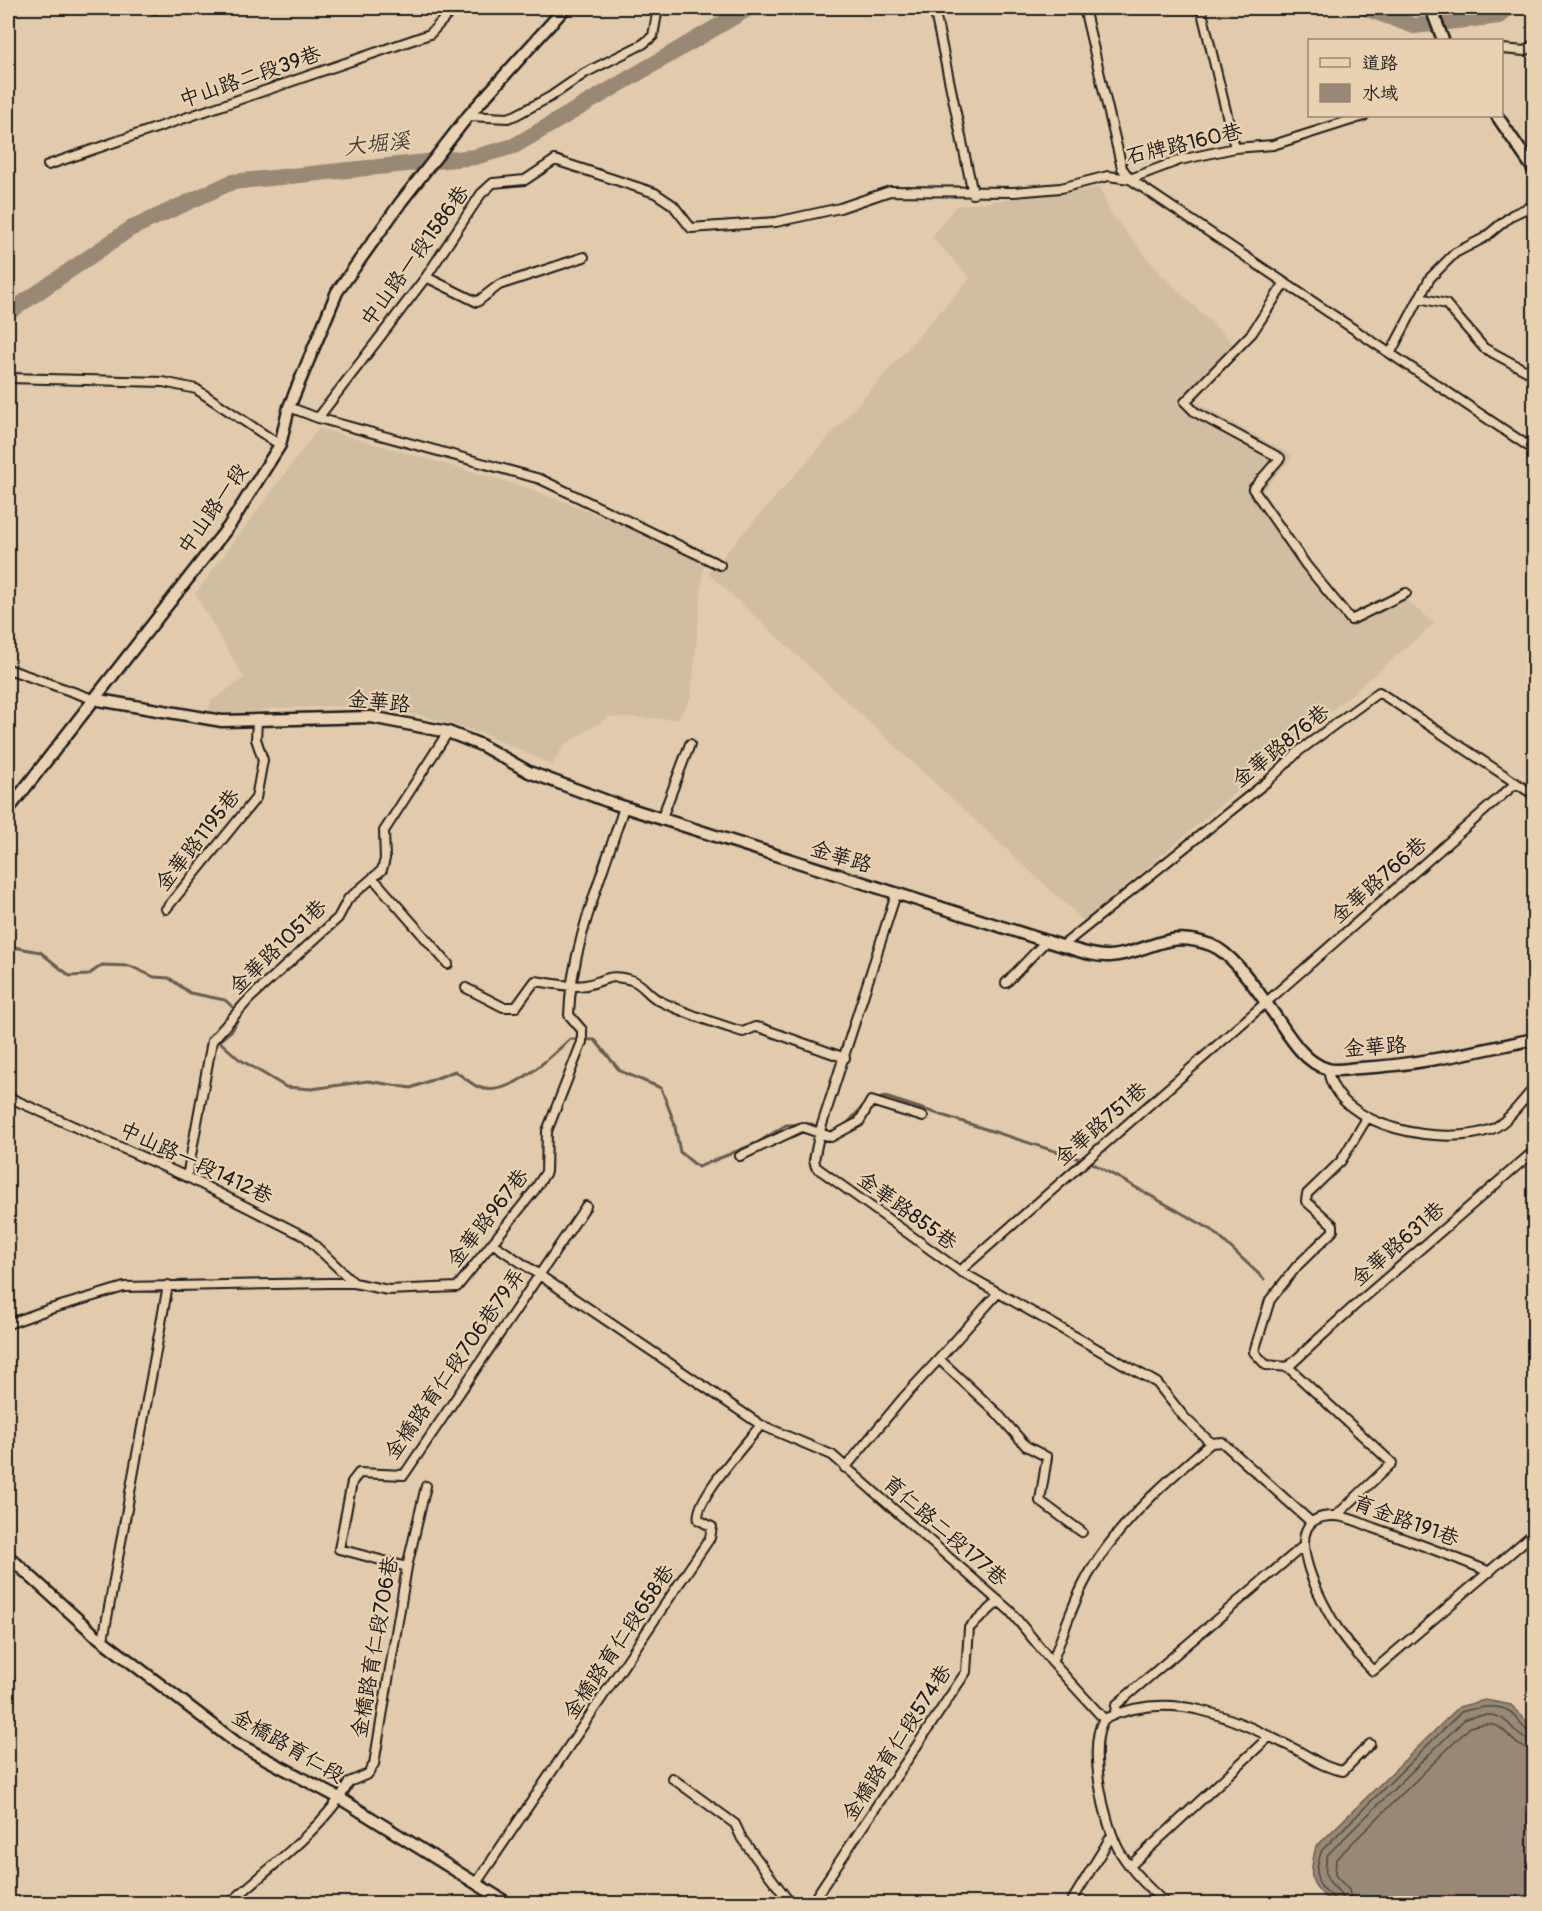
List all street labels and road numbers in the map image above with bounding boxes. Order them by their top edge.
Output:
street label: 中山路二段39巷 [175,40,325,114]
street label: 石牌路160巷 [1123,117,1245,171]
street label: 中山路一段1586巷 [355,180,475,332]
street label: 中山路一段 [172,458,254,560]
street label: 金華路 [346,685,412,719]
street label: 金華路876巷 [1227,698,1335,794]
street label: 金華路1195巷 [150,783,246,897]
street label: 金華路766巷 [1325,831,1433,929]
street label: 金華路 [807,835,875,879]
street label: 金華路1051巷 [223,893,333,1001]
street label: 金華路 [1343,1031,1407,1063]
street label: 金華路751巷 [1049,1076,1153,1172]
street label: 中山路一段1412巷 [115,1116,277,1210]
street label: 金華路967巷 [441,1163,535,1273]
street label: 金華路855巷 [852,1166,962,1256]
street label: 金華路631巷 [1345,1196,1451,1292]
street label: 金橋路育仁段706巷79弄 [379,1263,531,1465]
street label: 育仁路二段177巷 [877,1469,1013,1593]
street label: 育金路191巷 [1349,1489,1463,1553]
street label: 金橋路育仁段706巷 [346,1554,404,1740]
street label: 金橋路育仁段658巷 [557,1559,681,1725]
street label: 金橋路育仁段574巷 [836,1659,958,1827]
street label: 金橋路育仁段 [227,1703,349,1789]

